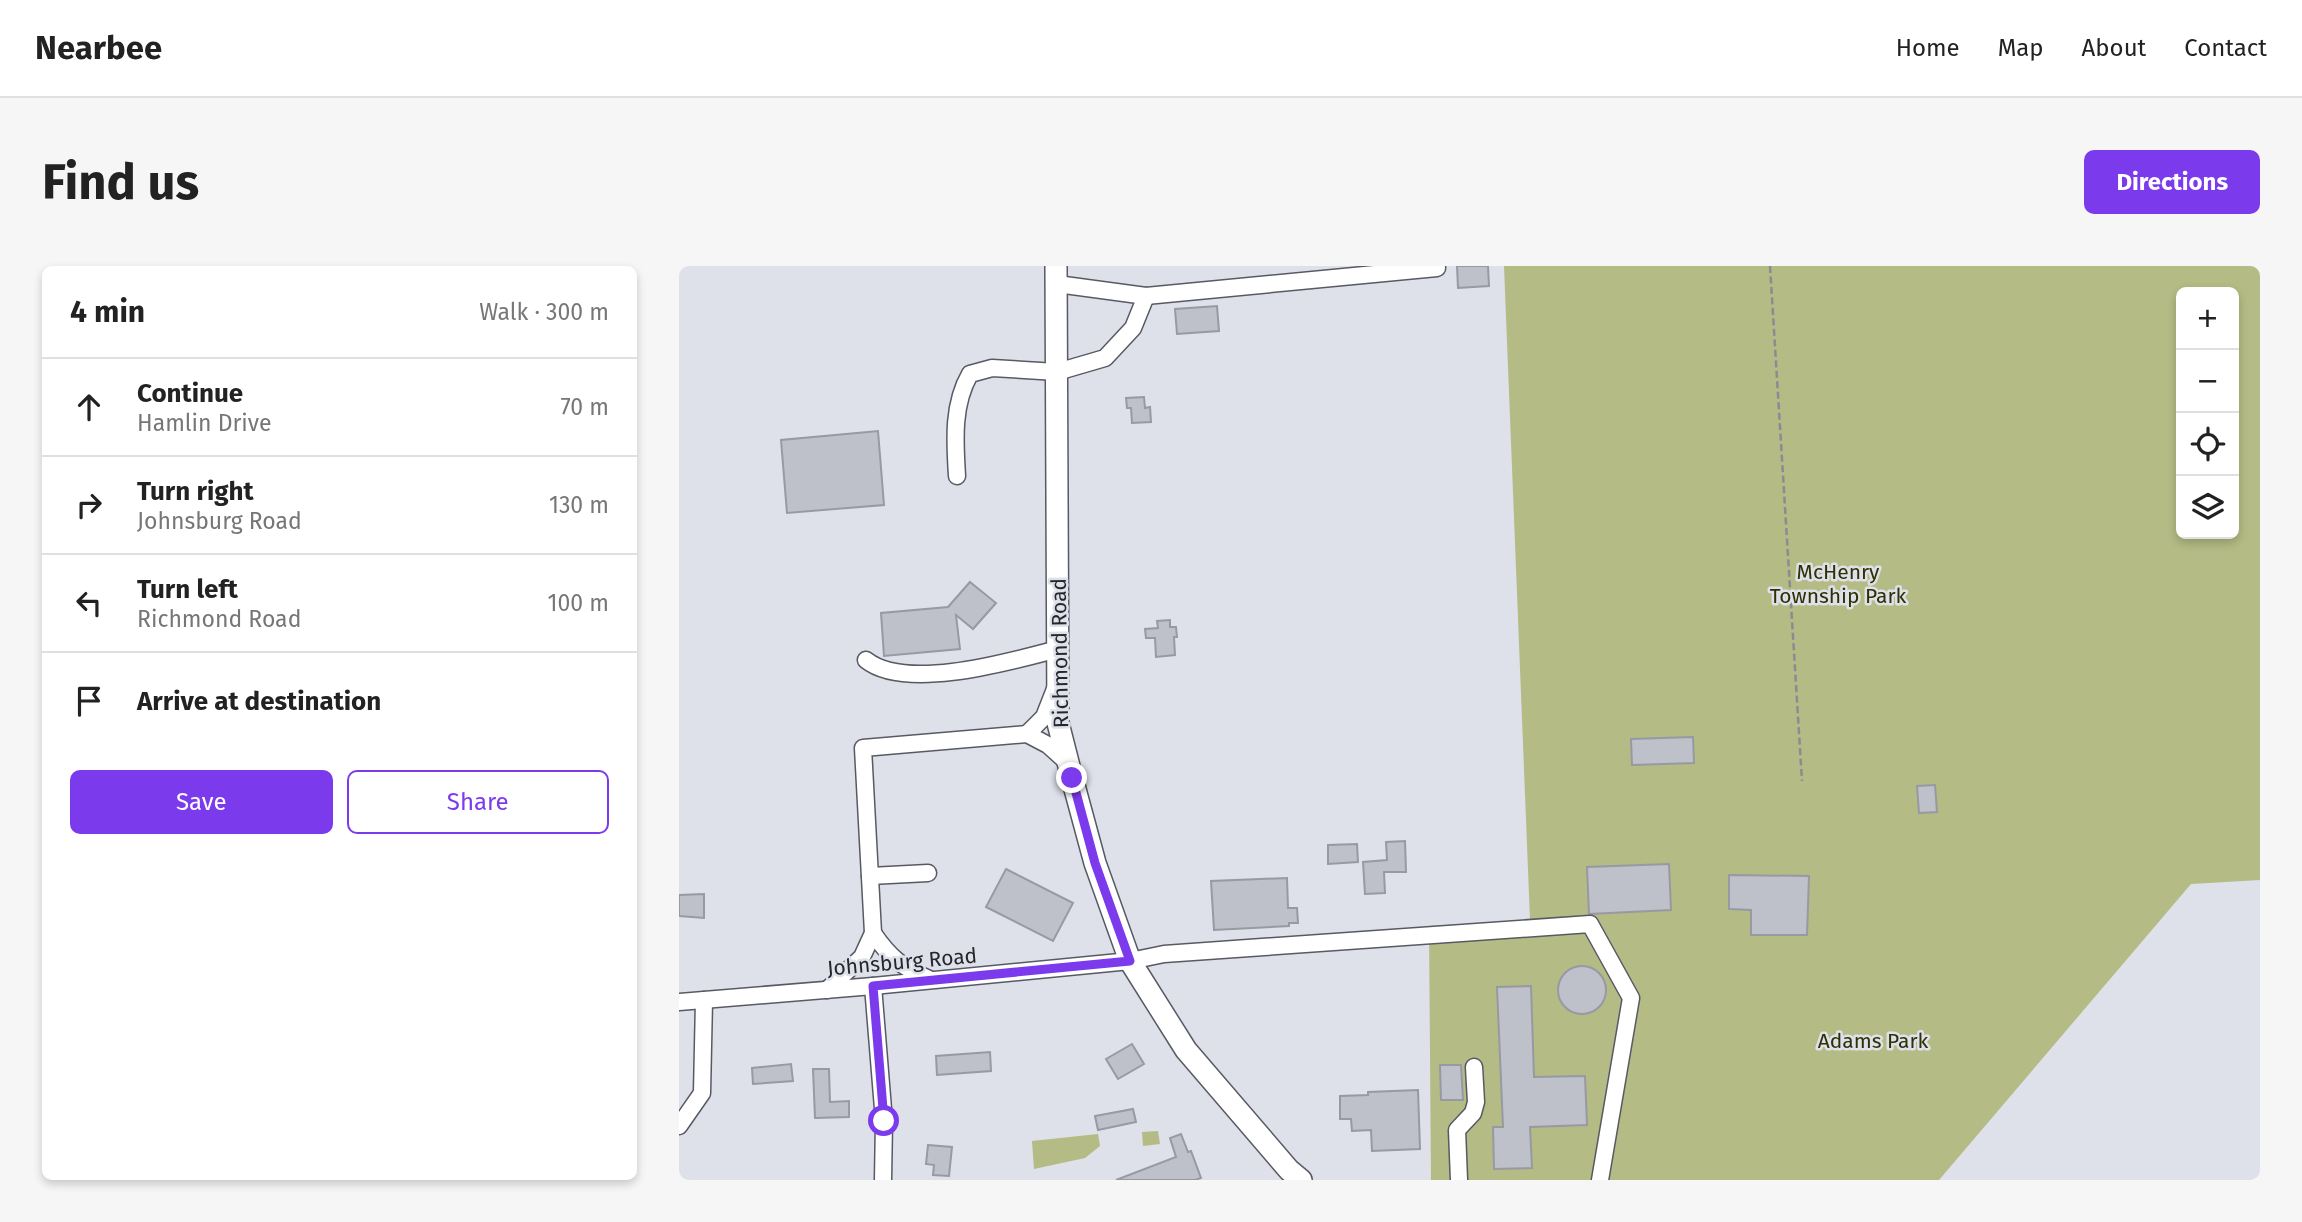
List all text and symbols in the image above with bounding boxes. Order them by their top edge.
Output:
text: Nearbee [35,28,162,68]
text: Home [1896,34,1960,62]
text: Map [1998,34,2044,62]
text: About [2082,34,2146,62]
text: Contact [2184,34,2267,62]
button: Directions [2084,150,2260,214]
text: Find us [42,153,199,212]
map controls [2176,287,2239,539]
button: + [2176,287,2239,350]
text: 4 min [70,294,145,330]
text: Walk · 300 m [479,298,609,326]
button: − [2176,350,2239,413]
text: Continue [137,378,243,409]
icon: ahead [70,388,108,426]
text: 70 m [560,393,609,421]
text: Hamlin Drive [137,409,272,437]
button: locate [2176,413,2239,476]
text: Turn right [137,476,254,507]
button: layers [2176,476,2239,539]
icon: right [70,486,108,524]
text: 130 m [549,491,609,519]
text: Johnsburg Road [137,507,302,535]
park label: McHenry Township Park [1770,559,1907,609]
text: Turn left [137,574,238,605]
street label: Richmond Road [1046,578,1074,728]
icon: left [70,584,108,622]
text: 100 m [548,589,609,617]
text: Richmond Road [137,605,301,633]
icon: arrive [70,682,108,720]
text: Arrive at destination [137,686,381,717]
route end [1056,762,1087,793]
button: Save [70,770,333,834]
button: Share [347,770,609,834]
street label: Johnsburg Road [826,942,978,982]
park label: Adams Park [1818,1028,1929,1054]
route start [868,1105,899,1136]

